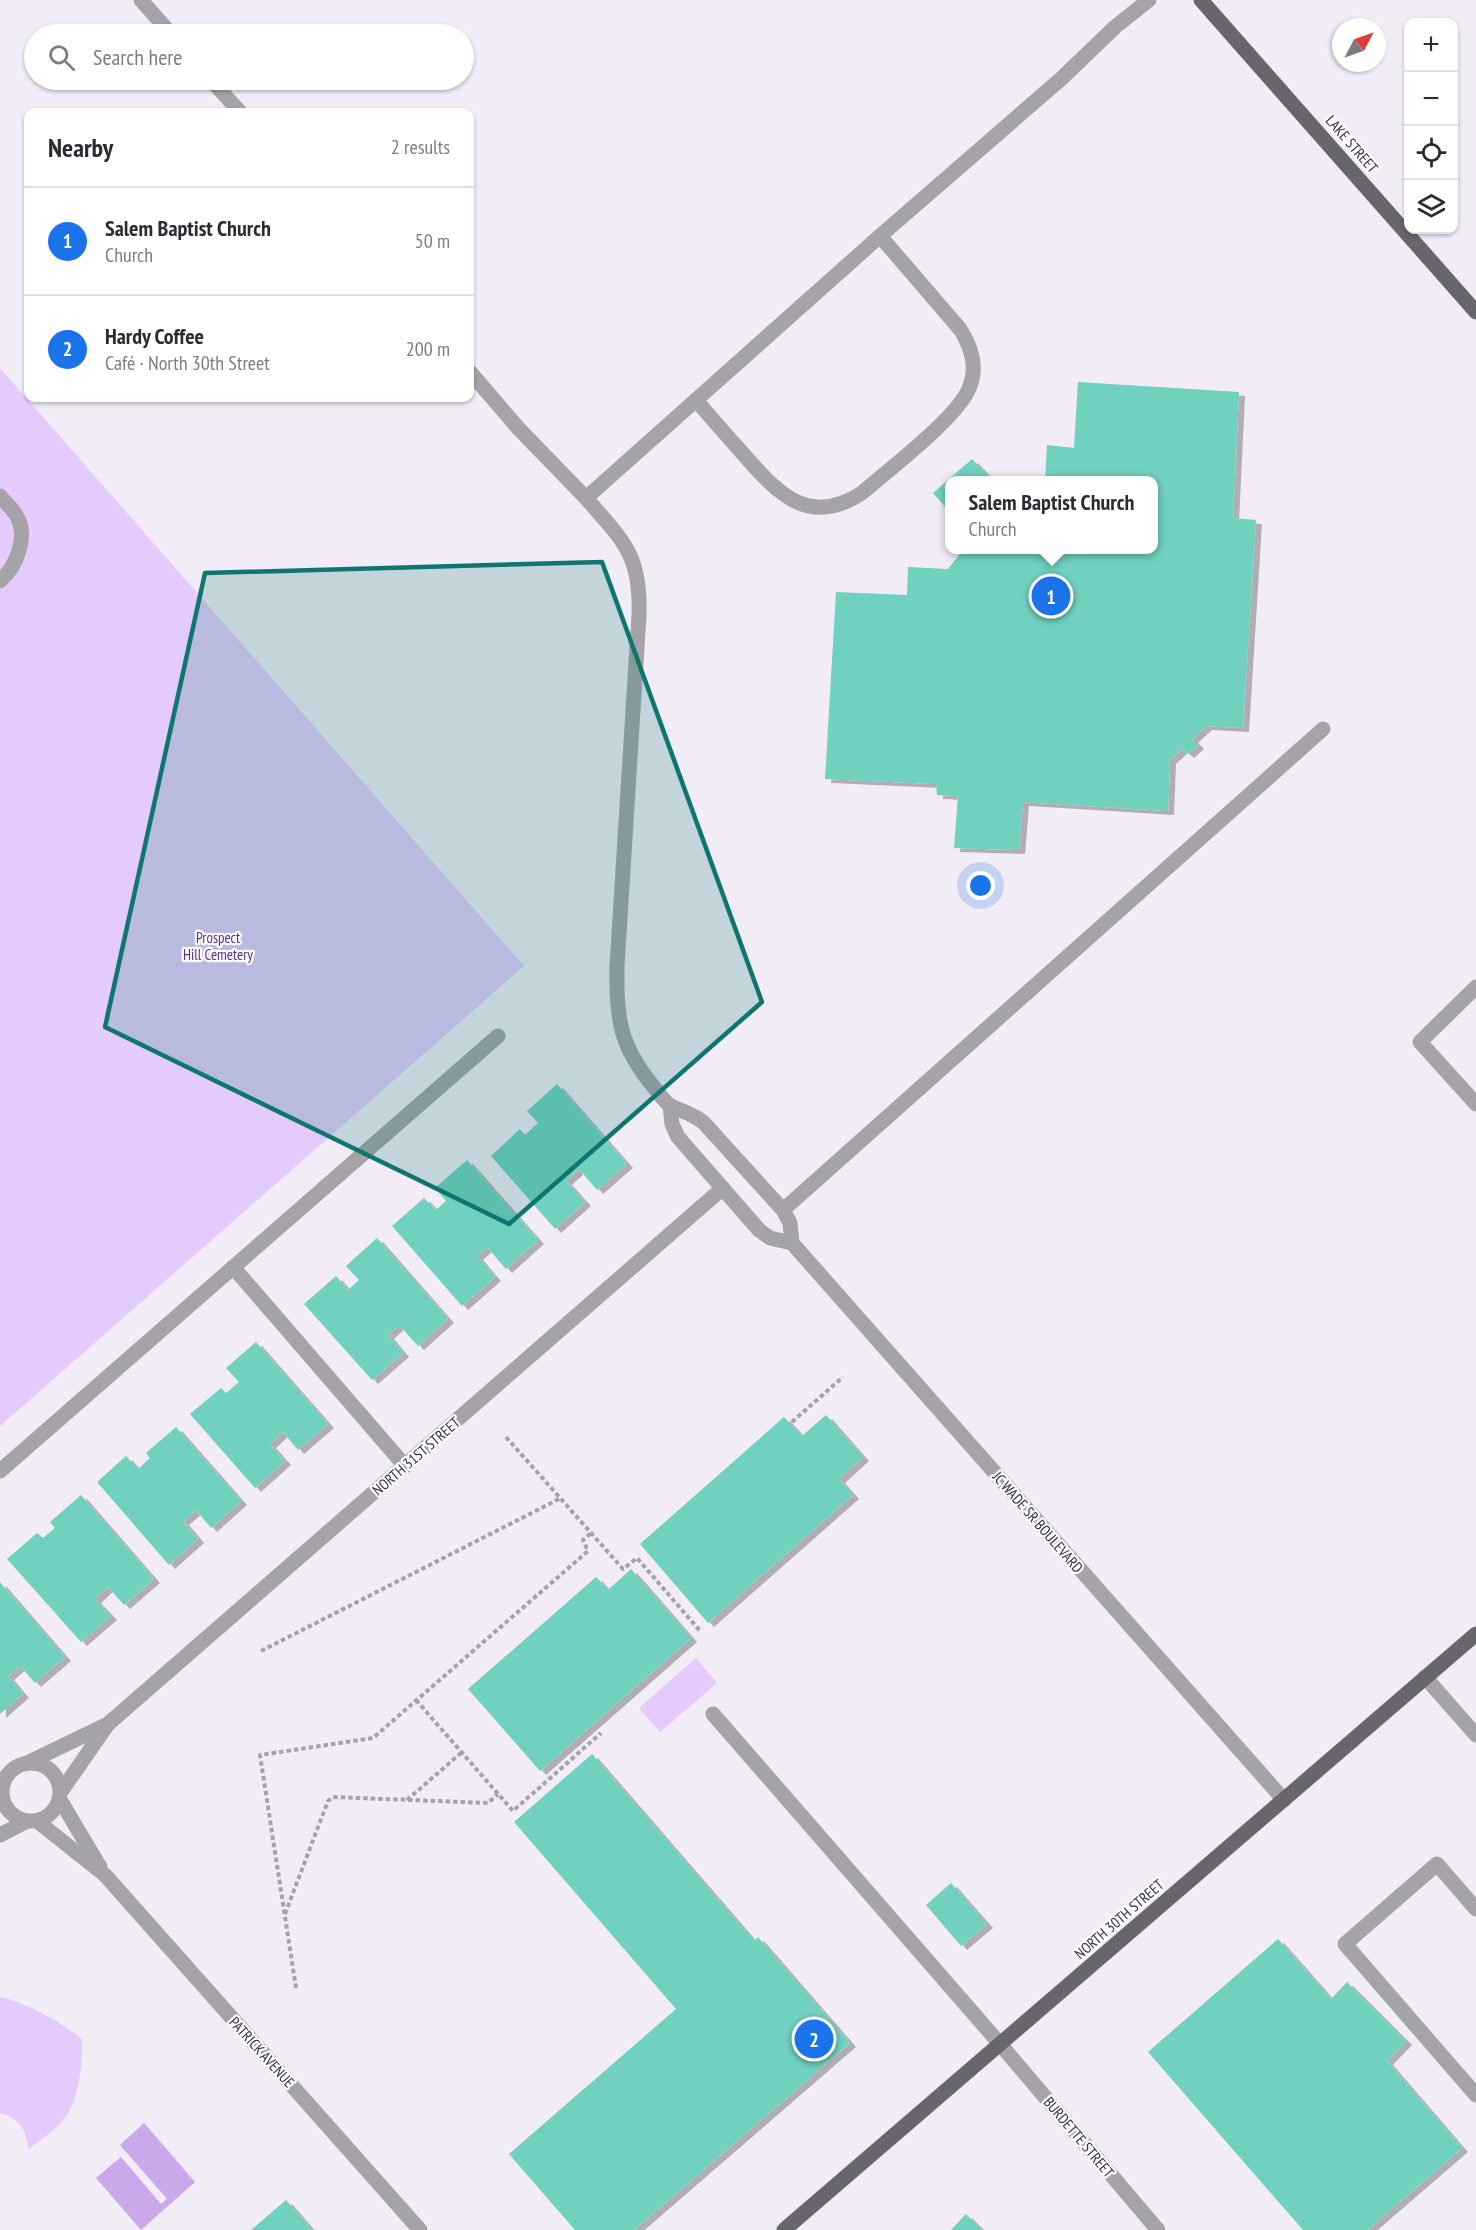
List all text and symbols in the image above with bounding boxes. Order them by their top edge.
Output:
north arrow [1332,18,1386,72]
map controls [1404,18,1458,234]
button: + [1404,18,1458,72]
search box [24,24,474,90]
icon: search [45,41,78,74]
text: Search here [93,43,182,71]
button: − [1404,72,1458,126]
street label: LAKE STREET [1322,111,1382,177]
button: locate [1404,126,1458,180]
text: Nearby [48,131,113,164]
text: 2 results [391,134,450,160]
button: layers [1404,180,1458,234]
text: Salem Baptist Church [105,214,271,242]
text: 1 [63,228,72,254]
text: 50 m [415,228,450,254]
text: Church [105,242,153,268]
text: Hardy Coffee [105,322,204,350]
text: 2 [63,336,72,362]
text: 200 m [406,336,450,362]
text: Café · North 30th Street [105,350,270,376]
popup [945,476,1158,554]
text: Salem Baptist Church [969,488,1134,516]
text: Church [969,516,1017,542]
pin: 1 [1032,574,1070,618]
your location [966,871,995,900]
park label: Prospect Hill Cemetery [183,928,253,964]
street label: NORTH 31ST STREET [368,1413,464,1499]
street label: JC WADE SR BOULEVARD [988,1467,1087,1577]
street label: NORTH 30TH STREET [1070,1875,1168,1963]
street label: PATRICK AVENUE [225,2013,299,2091]
pin: 2 [794,2016,834,2062]
street label: BURDETTE STREET [1040,2093,1118,2181]

